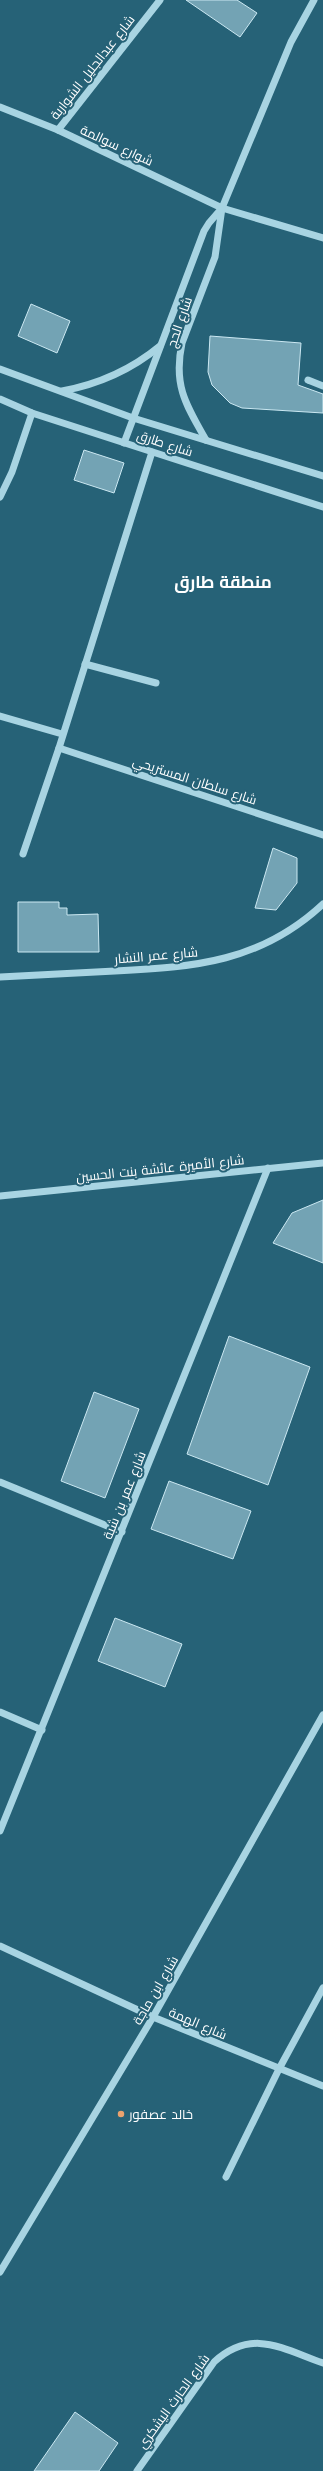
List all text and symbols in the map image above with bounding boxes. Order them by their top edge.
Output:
street label: شارع عبدالجليل الشواربة [47,12,138,123]
street label: شوارع سوالمة [78,122,155,170]
street label: شارع الحج [164,295,196,350]
street label: شارع طارق [135,427,195,460]
district label: منطقة طارق [174,572,272,593]
street label: شارع سلطان المستريحي [130,753,259,810]
street label: شارع عمر النشار [113,944,199,968]
street label: شارع الأميرة عائشة بنت الحسين [75,1152,245,1186]
street label: شارع عمر بن شبة [100,1449,150,1542]
street label: شارع ابن ماجة [130,1953,182,2028]
street label: شارع الهمة [166,2005,229,2043]
place label: خالد عصفور [128,2107,193,2122]
marker: خالد عصفور [116,2109,126,2119]
street label: شارع الحارث اليشكري [134,2351,215,2453]

